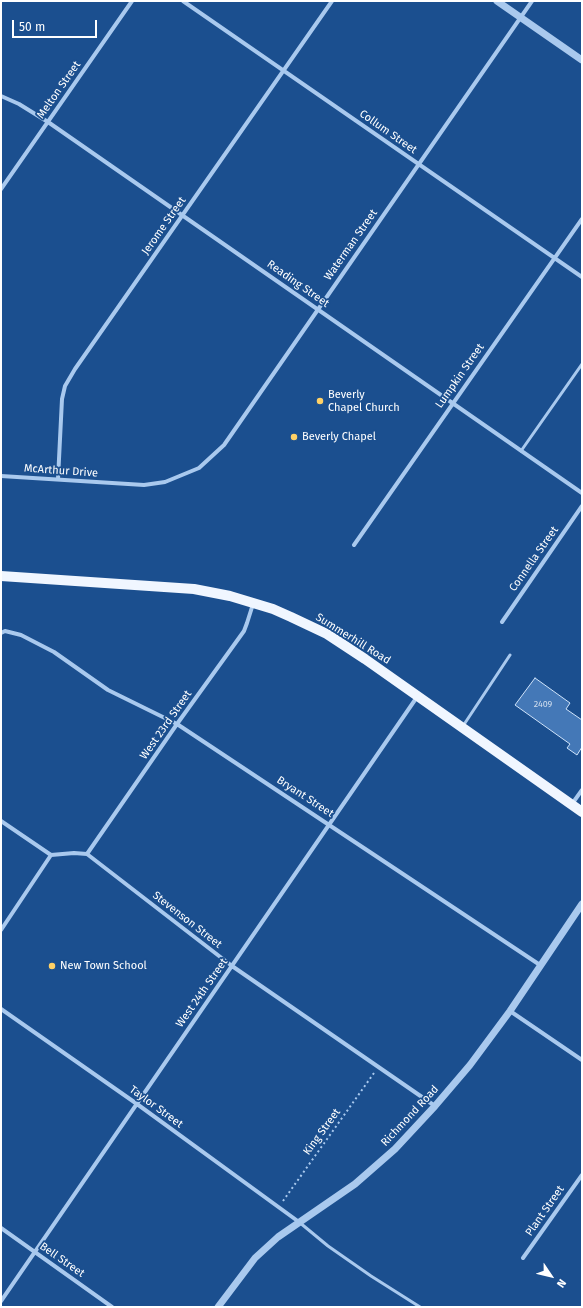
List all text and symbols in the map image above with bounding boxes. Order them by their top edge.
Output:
scale bar [14,12,99,38]
text: 50 m [19,20,45,34]
street label: Melton Street [34,59,84,121]
street label: Collum Street [357,107,419,157]
street label: Jerome Street [139,194,189,258]
street label: Waterman Street [322,207,380,283]
street label: Reading Street [264,258,332,310]
street label: Lumpkin Street [433,341,487,411]
place label: Beverly Chapel Church [328,388,400,414]
marker: Beverly Chapel Church [315,396,325,406]
place label: Beverly Chapel [302,430,376,444]
marker: Beverly Chapel [289,432,299,442]
street label: McArthur Drive [24,462,98,480]
street label: Connella Street [507,524,561,594]
street label: Summerhill Road [313,611,393,667]
street label: West 23rd Street [137,688,195,762]
house number: 2409 [534,699,552,709]
street label: Bryant Street [274,774,336,820]
street label: Stevenson Street [150,889,224,951]
street label: West 24th Street [173,956,231,1030]
place label: New Town School [60,959,147,973]
marker: New Town School [47,961,57,971]
street label: Taylor Street [127,1083,185,1131]
street label: Richmond Road [378,1083,442,1149]
street label: King Street [301,1106,343,1158]
street label: Plant Street [523,1183,567,1239]
street label: Bell Street [37,1240,87,1280]
north arrow [531,1256,571,1296]
text: N [554,1276,569,1290]

